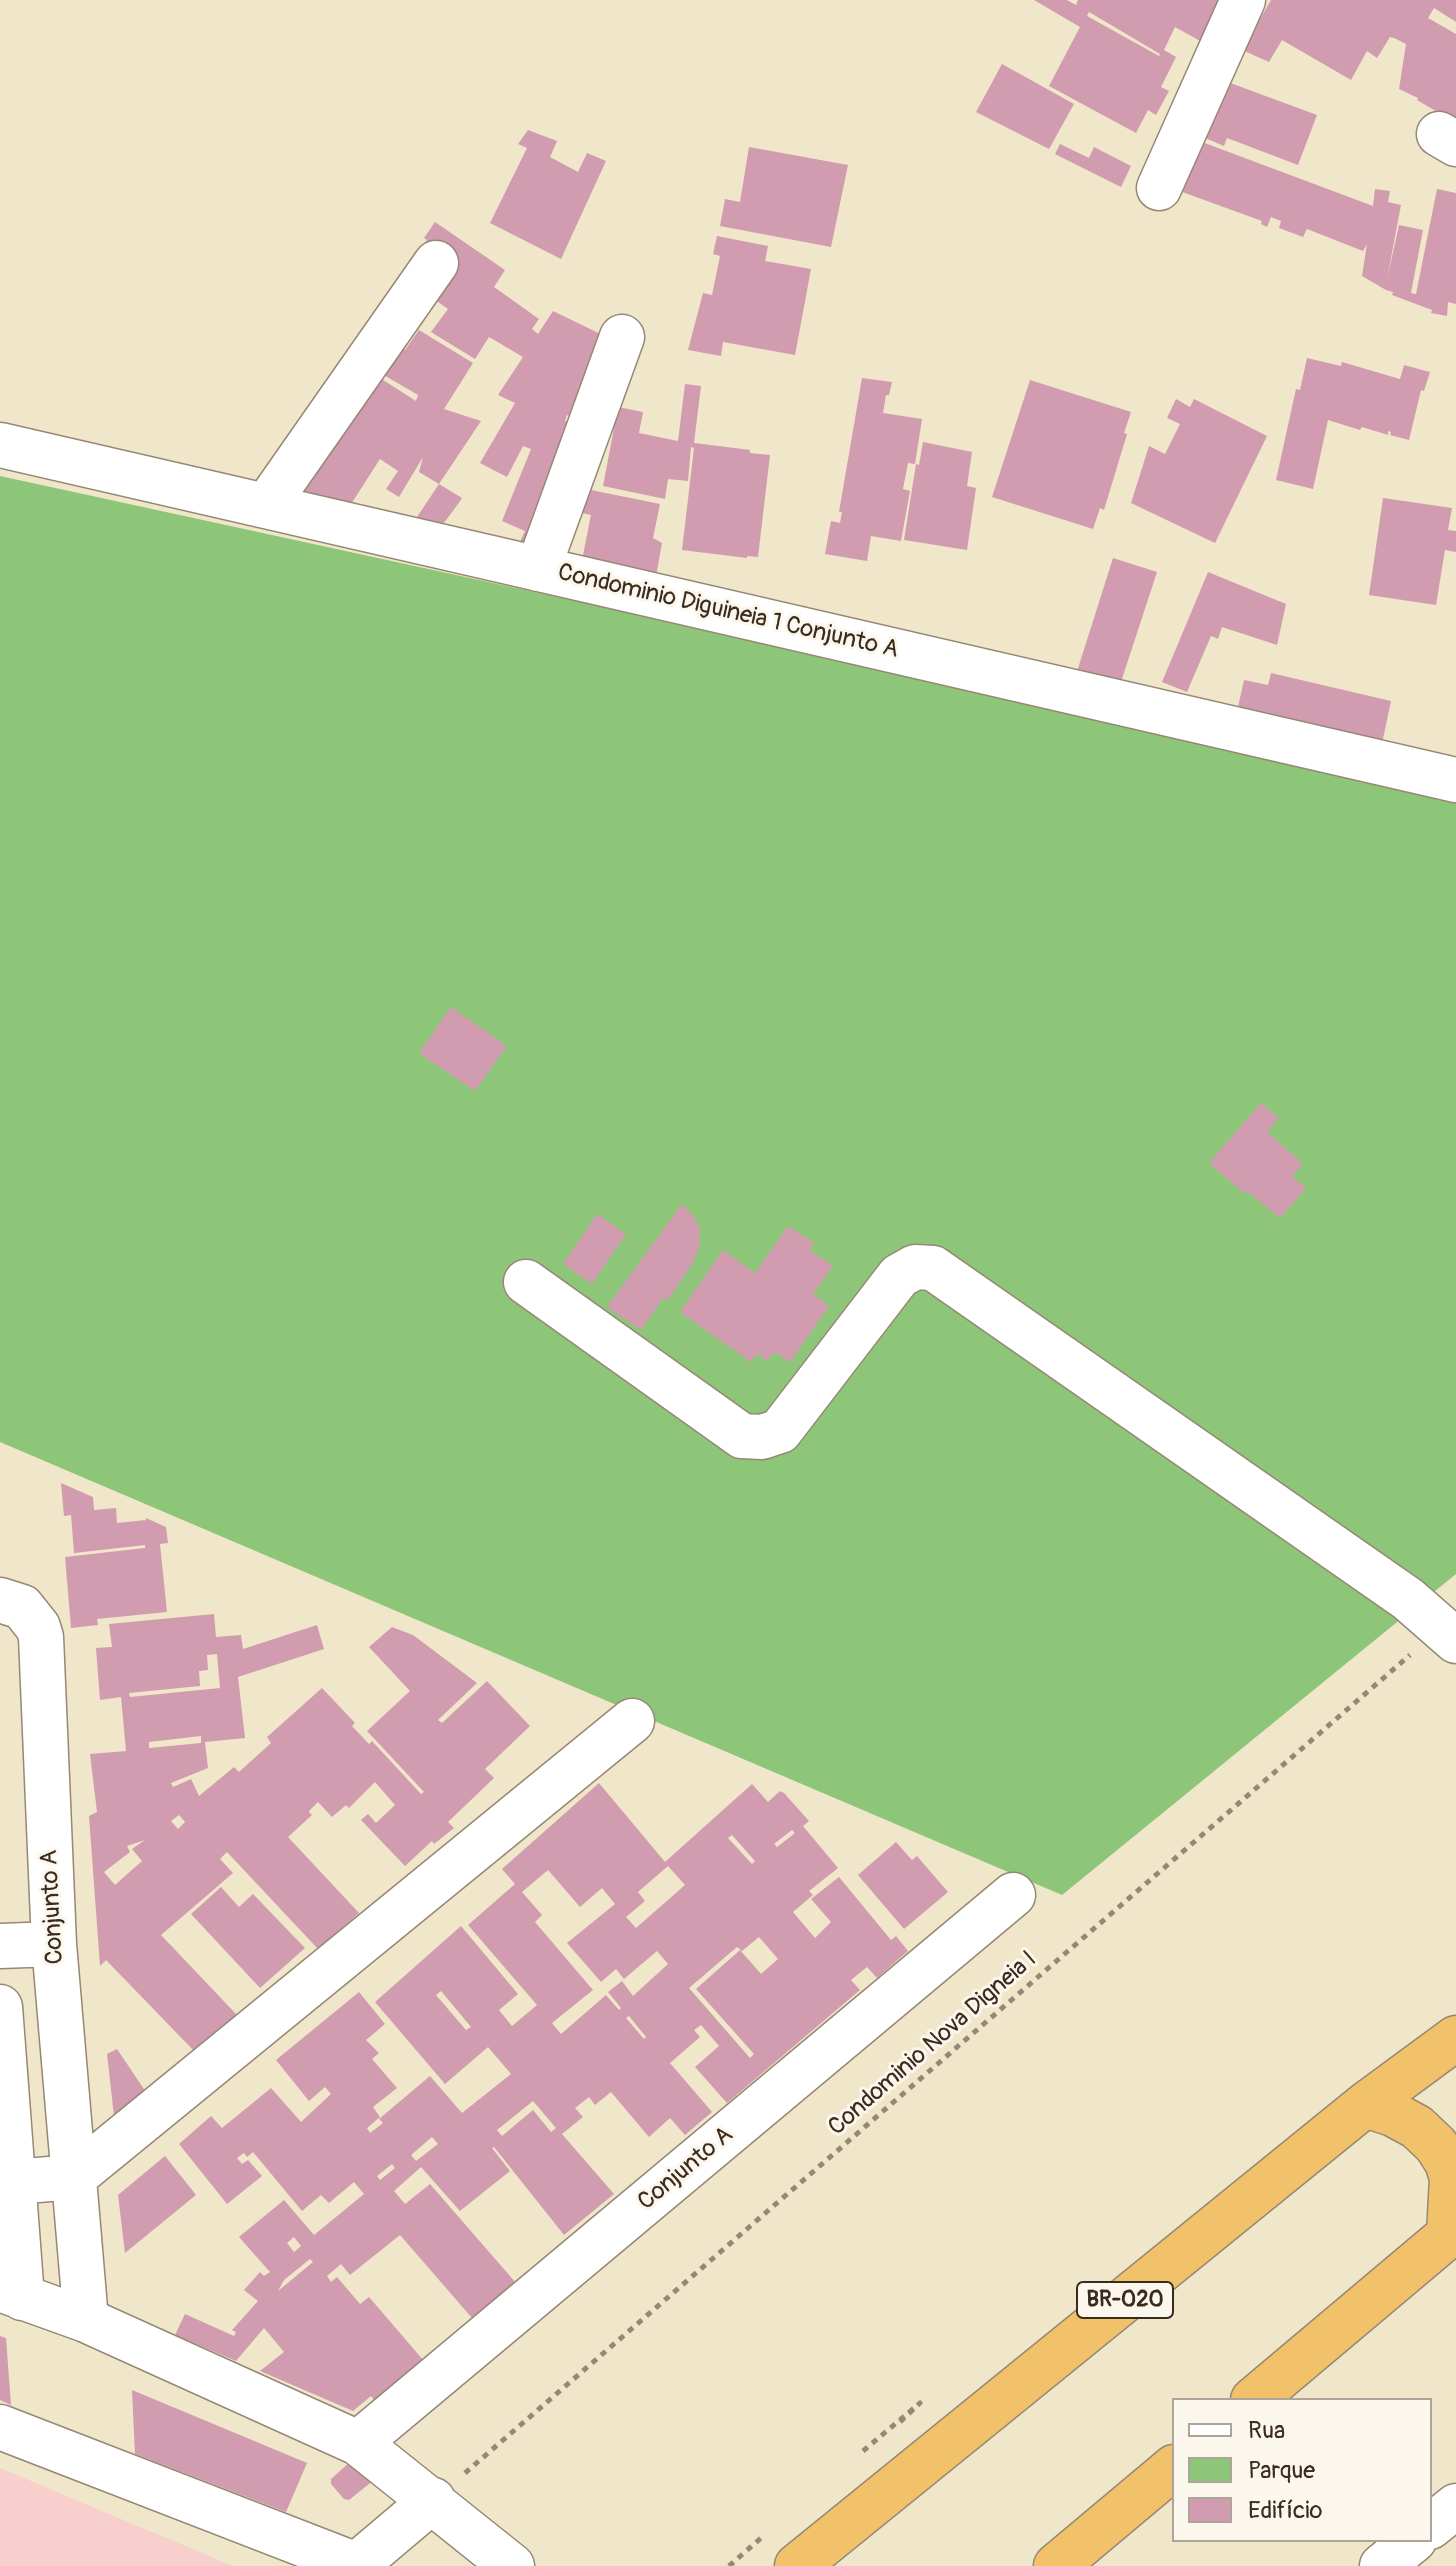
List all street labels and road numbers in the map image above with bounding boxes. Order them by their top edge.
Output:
street label: Condominio Diguineia 1 Conjunto A [555,559,901,665]
street label: Conjunto A [36,1849,70,1965]
street label: Condominio Nova Digneia I [823,1946,1043,2142]
street label: Conjunto A [633,2121,739,2217]
road number: BR-020 [1077,2282,1173,2318]

